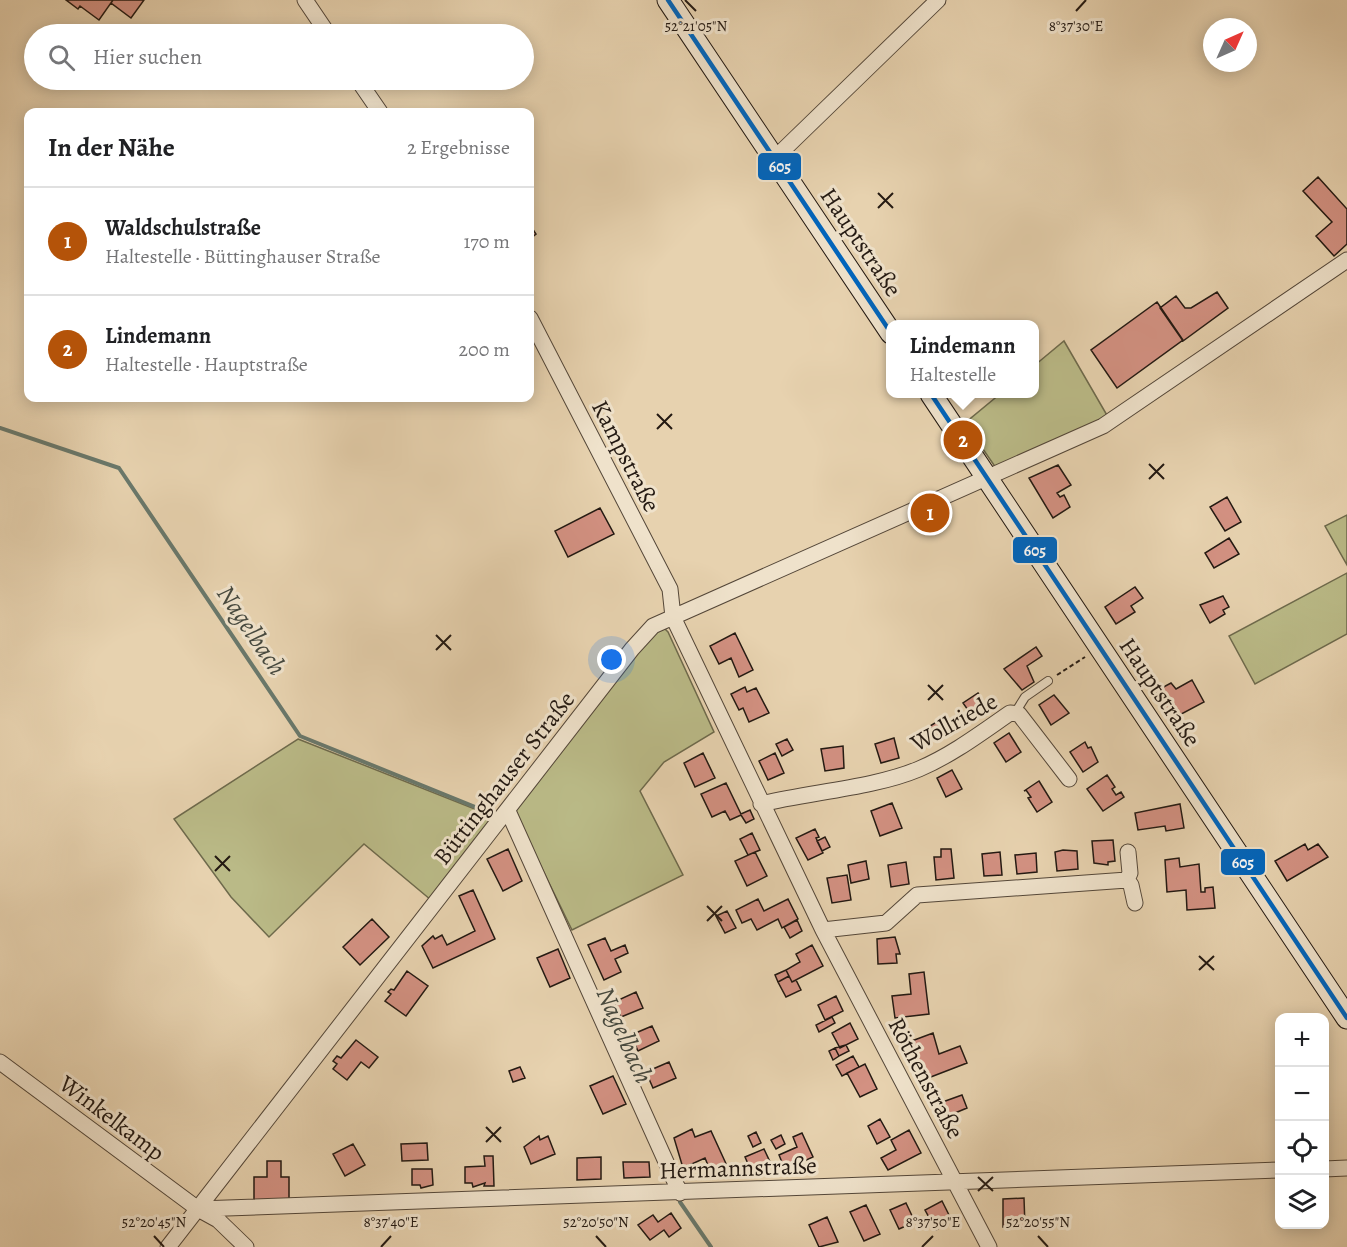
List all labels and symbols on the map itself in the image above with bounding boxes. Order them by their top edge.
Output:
text: 52°21'05"N [665,16,728,36]
text: 8°37'30"E [1049,16,1103,36]
north arrow [1203,18,1257,72]
line badge: 605 [757,152,802,181]
text: 605 [769,156,791,178]
street label: Hauptstraße [813,181,909,303]
street label: Kampstraße [584,395,668,517]
pin: 2 [944,418,982,462]
pin: 1 [910,490,950,536]
line badge: 605 [1012,536,1058,564]
text: 605 [1024,540,1046,562]
water label: Nagelbach [208,578,295,682]
street label: Hauptstraße [1112,631,1208,753]
your location [597,645,626,674]
street label: Büttinghauser Straße [426,685,582,871]
street label: Wollriede [904,685,1003,759]
line badge: 605 [1220,848,1266,876]
text: 605 [1232,852,1254,874]
water label: Nagelbach [588,981,661,1089]
street label: Röthenstraße [881,1012,971,1144]
street label: Winkelkamp [52,1067,171,1168]
street label: Hermannstraße [659,1149,817,1187]
text: 52°20'45"N [122,1212,186,1232]
text: 8°37'40"E [363,1212,419,1232]
text: 52°20'50"N [563,1212,629,1232]
text: 8°37'50"E [906,1212,960,1232]
text: 52°20'55"N [1006,1212,1070,1232]

